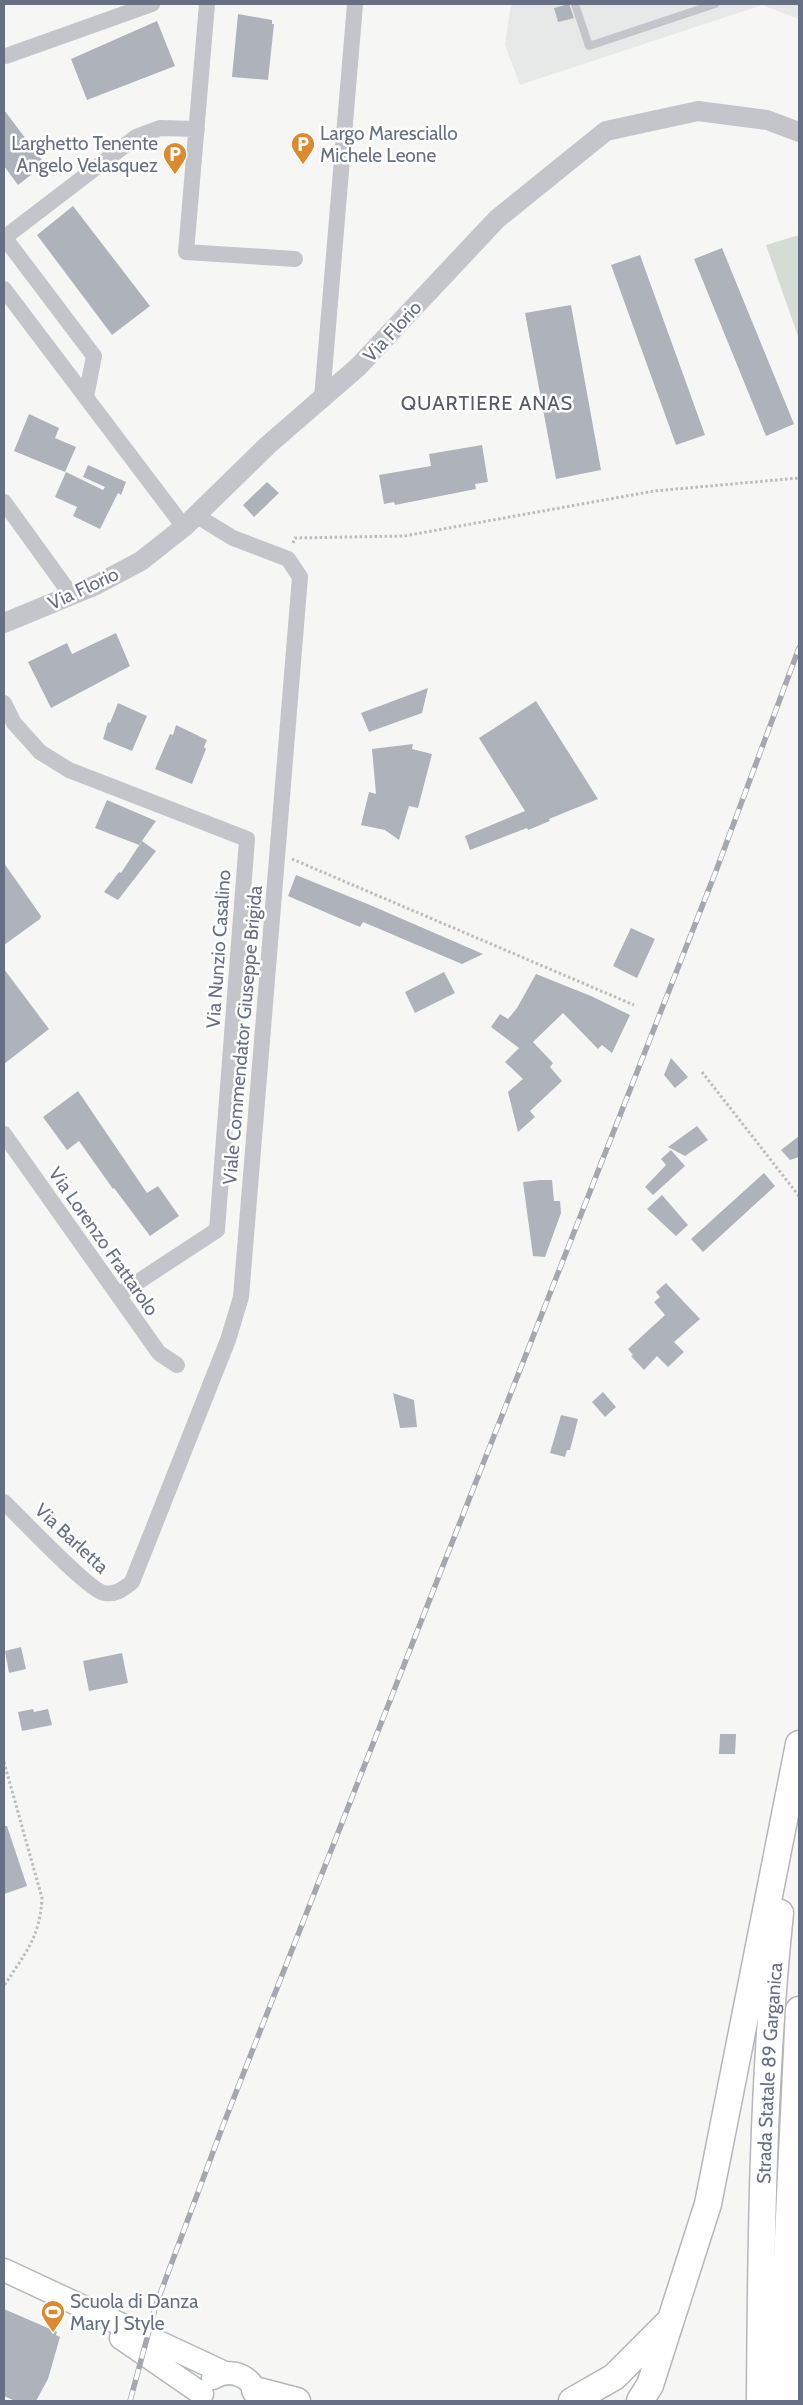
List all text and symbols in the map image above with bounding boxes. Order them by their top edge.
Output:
place label: Largo Maresciallo Michele Leone [320,122,458,167]
parking icon: Largo Maresciallo Michele Leone [290,131,316,165]
place label: Larghetto Tenente Angelo Velasquez [11,132,158,177]
parking icon: Larghetto Tenente Angelo Velasquez [162,141,188,175]
street label: Via Florio [358,296,426,367]
district label: QUARTIERE ANAS [401,391,573,415]
street label: Via Florio [44,562,122,615]
street label: Via Nunzio Casalino [201,869,236,1029]
street label: Viale Commendator Giuseppe Brigida [218,884,267,1186]
street label: Via Lorenzo Frattarolo [44,1163,164,1320]
street label: Via Barletta [30,1498,113,1578]
street label: Strada Statale 89 Garganica [752,1962,787,2184]
place label: Scuola di Danza Mary J Style [70,2290,198,2335]
sports icon: Scuola di Danza Mary J Style [40,2299,66,2333]

